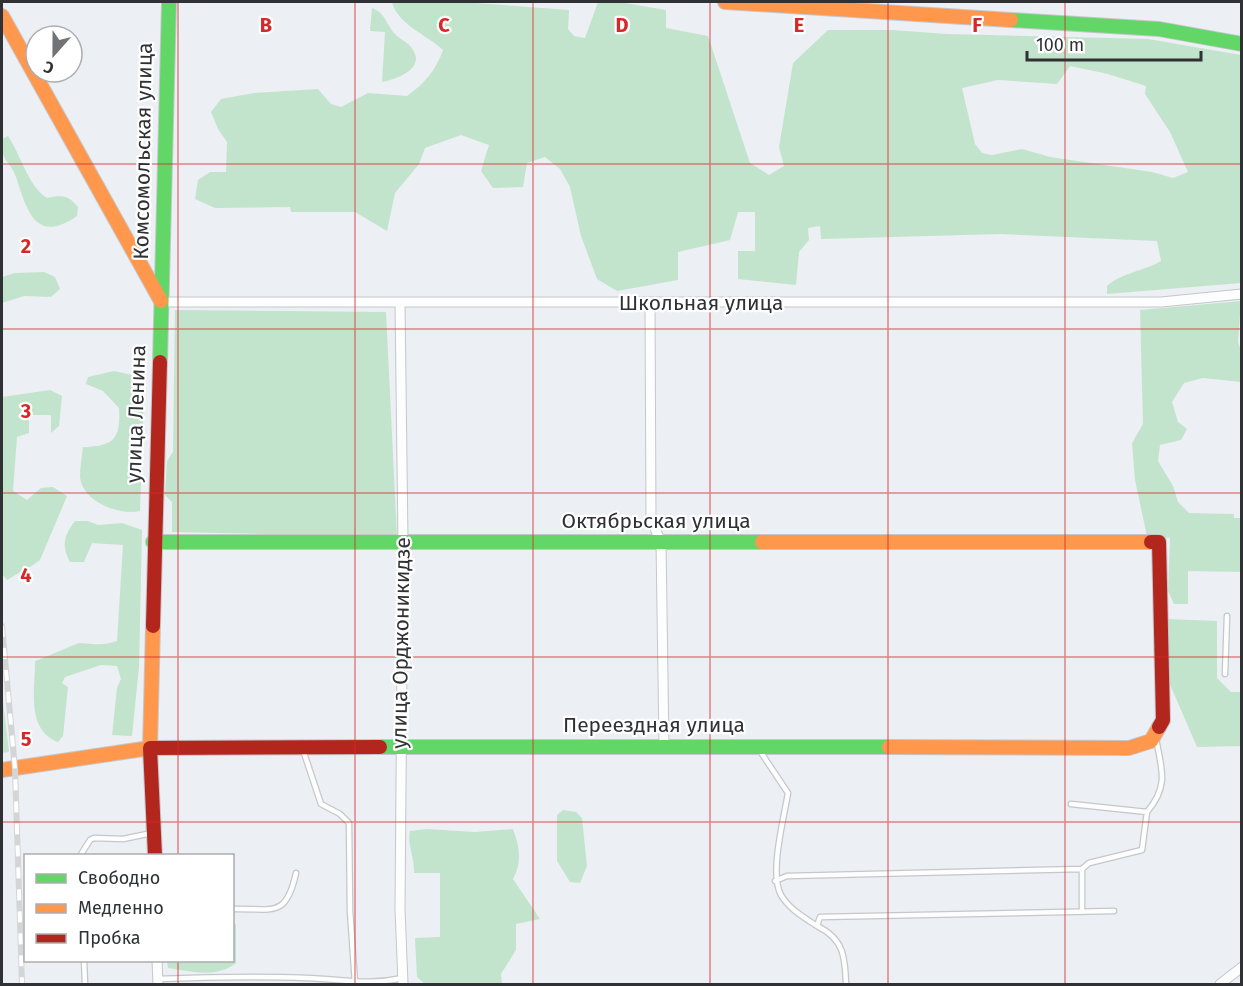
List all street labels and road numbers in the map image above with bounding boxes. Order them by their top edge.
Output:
street label: Комсомольская улица [128,42,158,260]
street label: Школьная улица [619,290,783,316]
street label: улица Ленина [121,344,151,484]
street label: Октябрьская улица [561,508,751,534]
street label: улица Орджоникидзе [386,537,416,749]
street label: Переездная улица [563,712,745,738]

